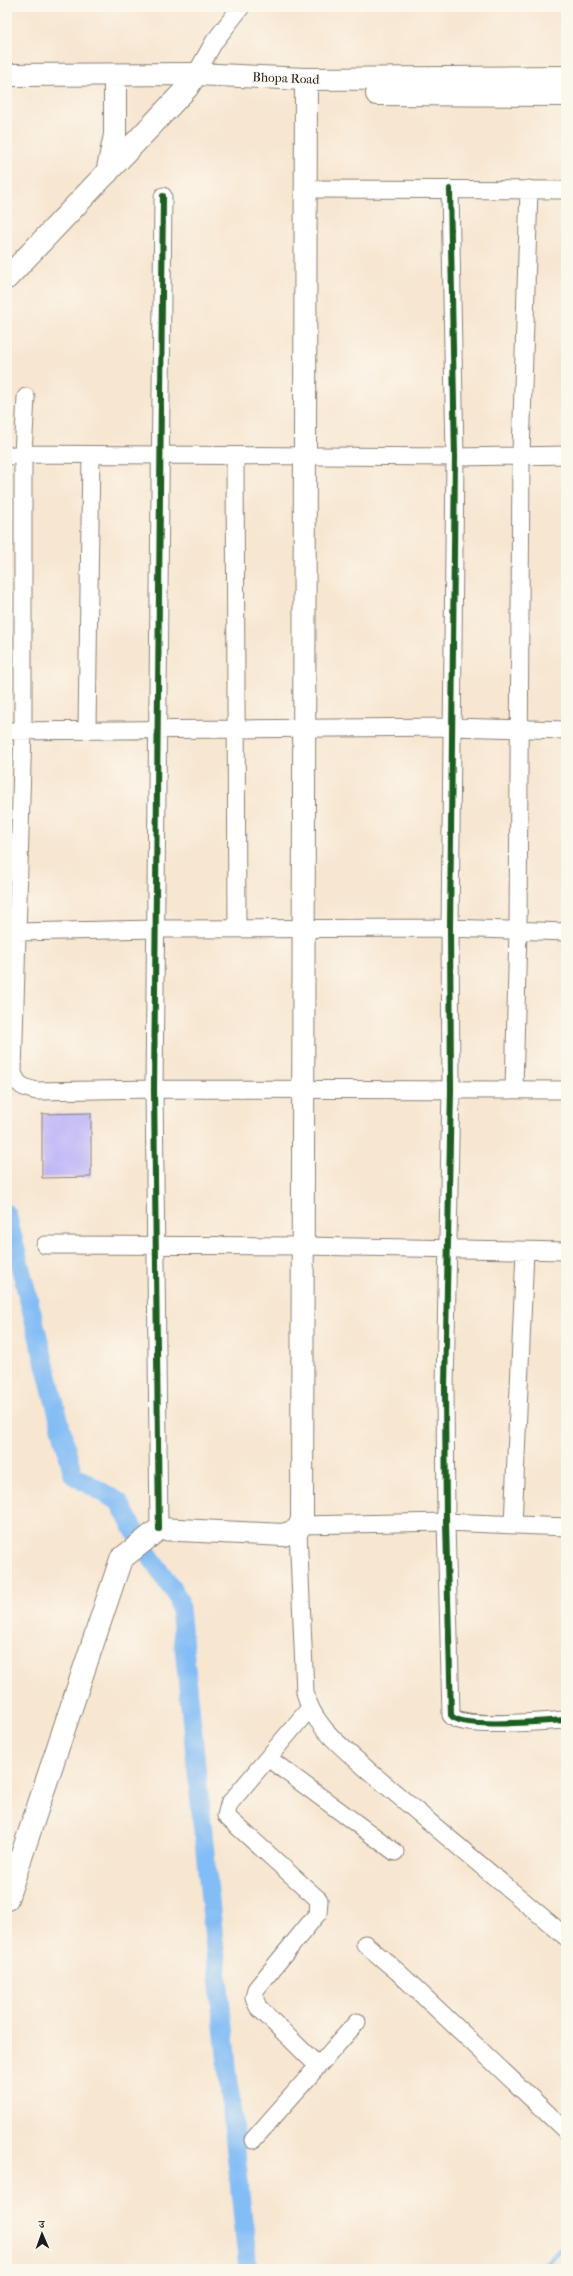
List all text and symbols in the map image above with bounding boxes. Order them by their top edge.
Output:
street label: Bhopa Road [252,69,321,87]
north arrow [22,2214,62,2254]
text: उ [38,2218,46,2231]

